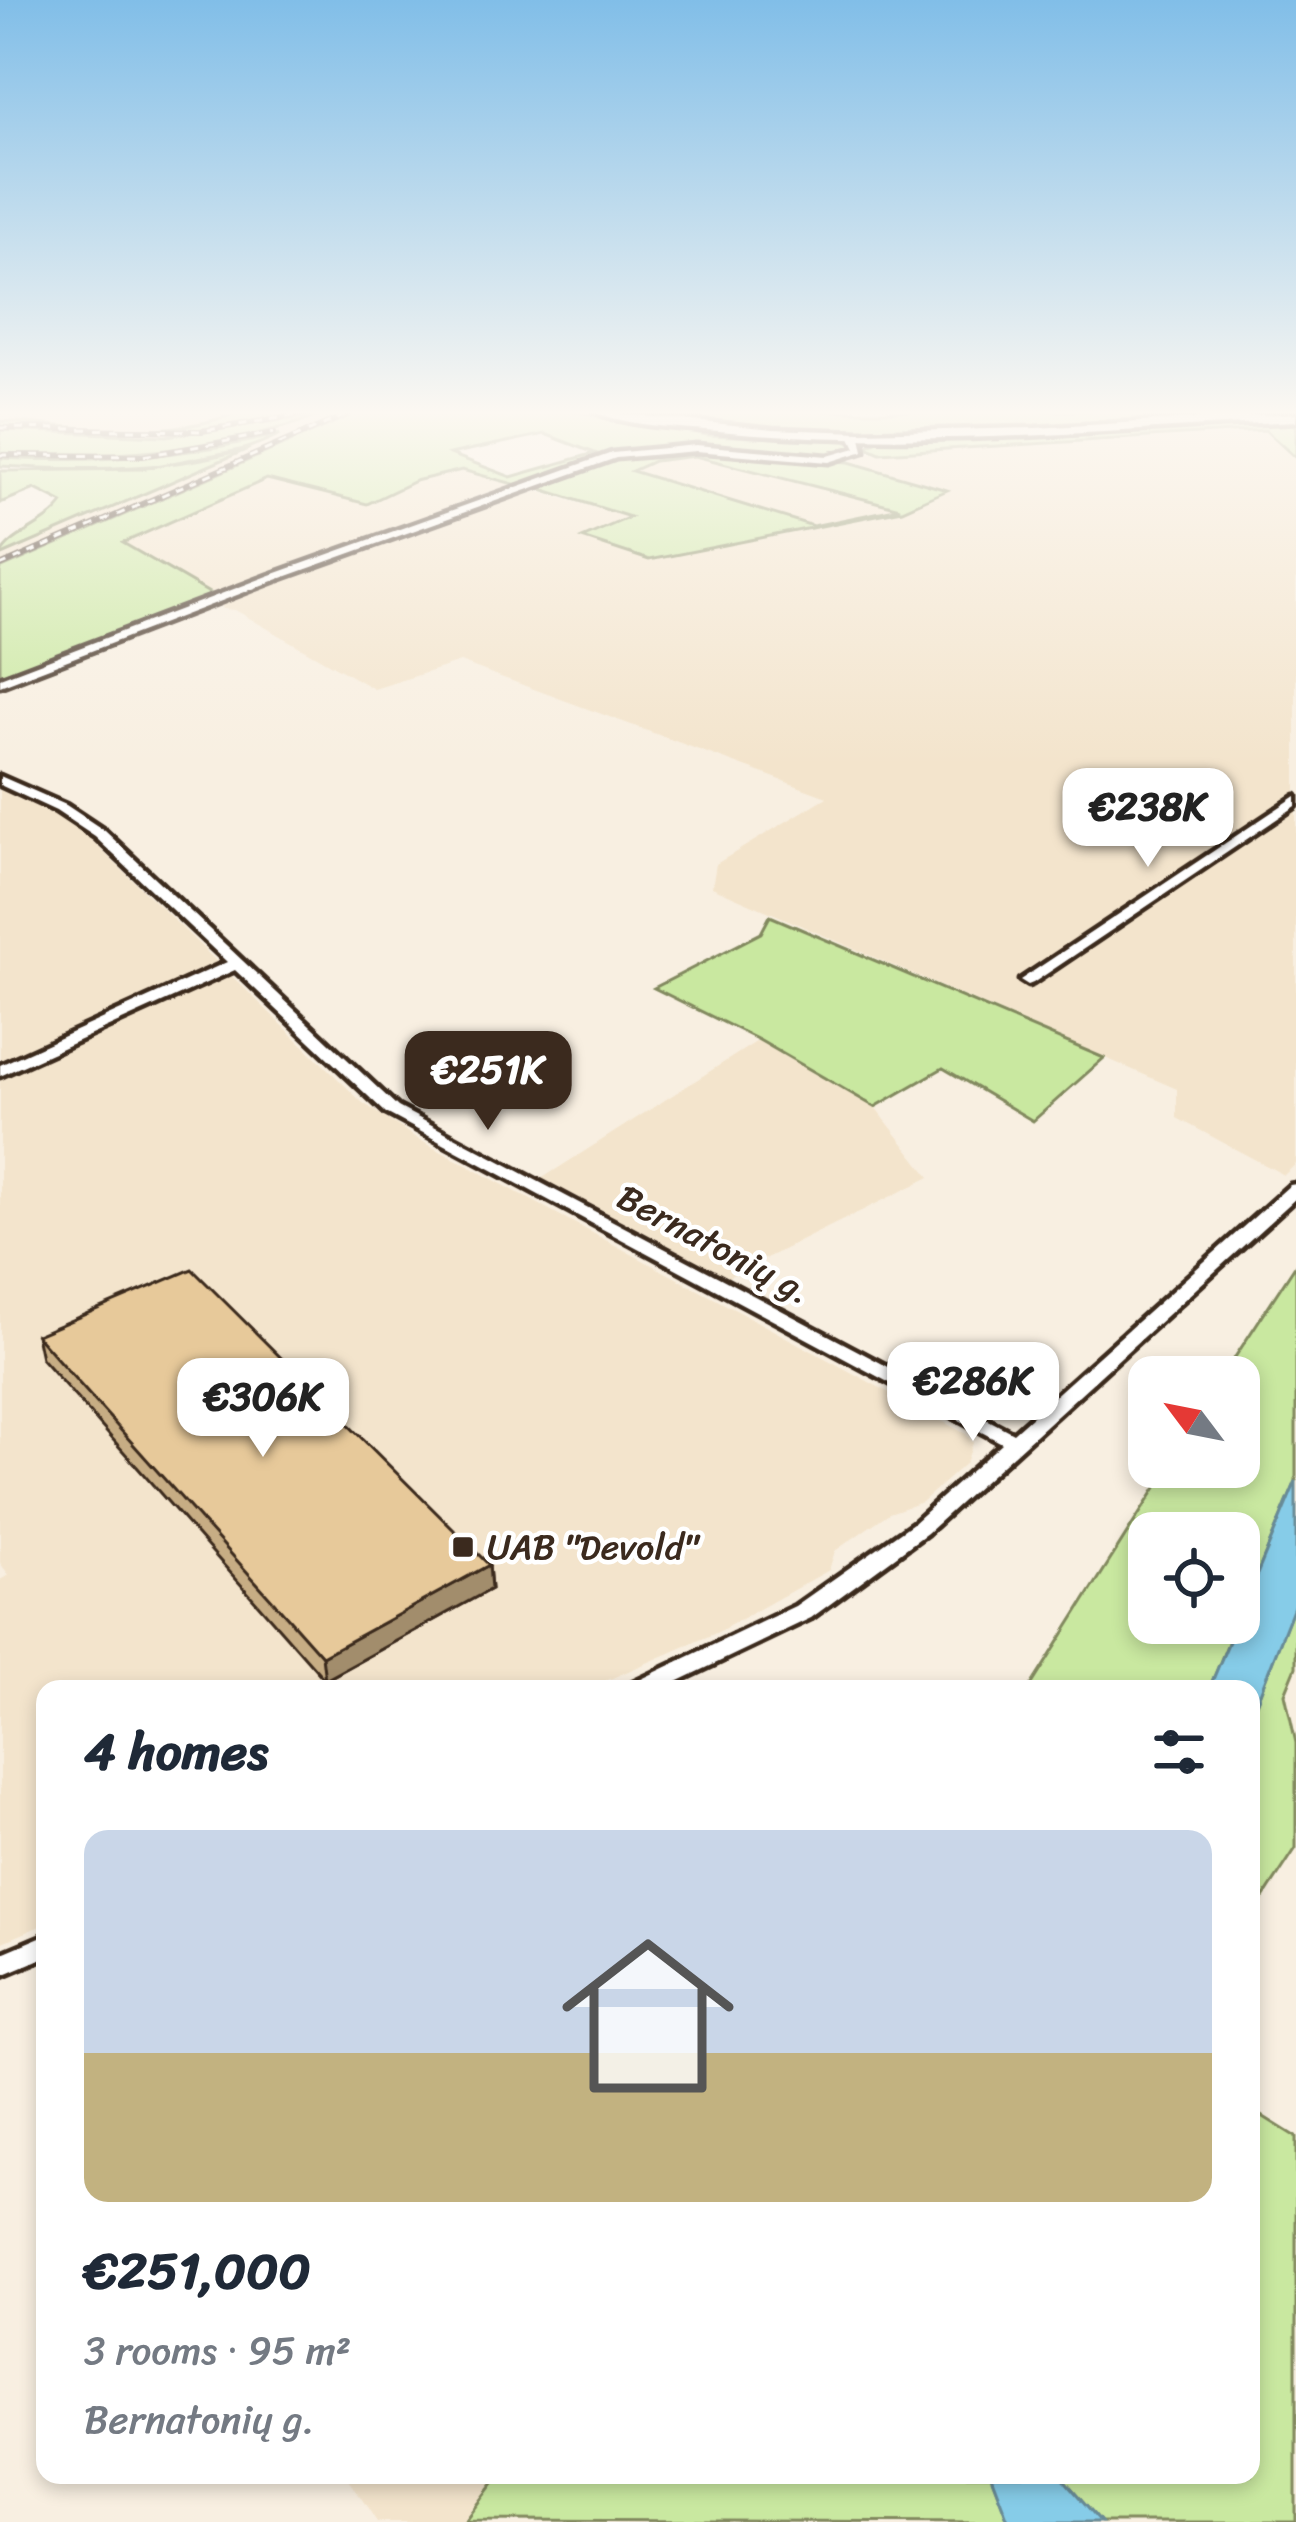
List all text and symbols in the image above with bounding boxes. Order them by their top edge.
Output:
pin: €238K [1064,768,1232,870]
text: €238K [1089,772,1207,841]
pin: €251K [404,1031,572,1133]
text: €251K [432,1035,544,1104]
street label: Bernatonių g. [605,1166,823,1322]
pin: €286K [889,1342,1057,1444]
text: €286K [914,1346,1032,1415]
north arrow [1128,1356,1260,1488]
map controls [1128,1356,1260,1644]
pin: €306K [179,1358,347,1460]
text: €306K [204,1362,322,1431]
button: locate [1128,1512,1260,1644]
place label: UAB "Devold" [487,1515,701,1579]
marker: UAB "Devold" [450,1534,476,1560]
text: 4 homes [84,1707,268,1797]
icon: filters [1146,1719,1212,1785]
icon: home [540,1908,756,2124]
text: €251,000 [84,2226,311,2316]
text: 3 rooms · 95 m² [84,2316,351,2385]
text: Bernatonių g. [84,2385,315,2454]

